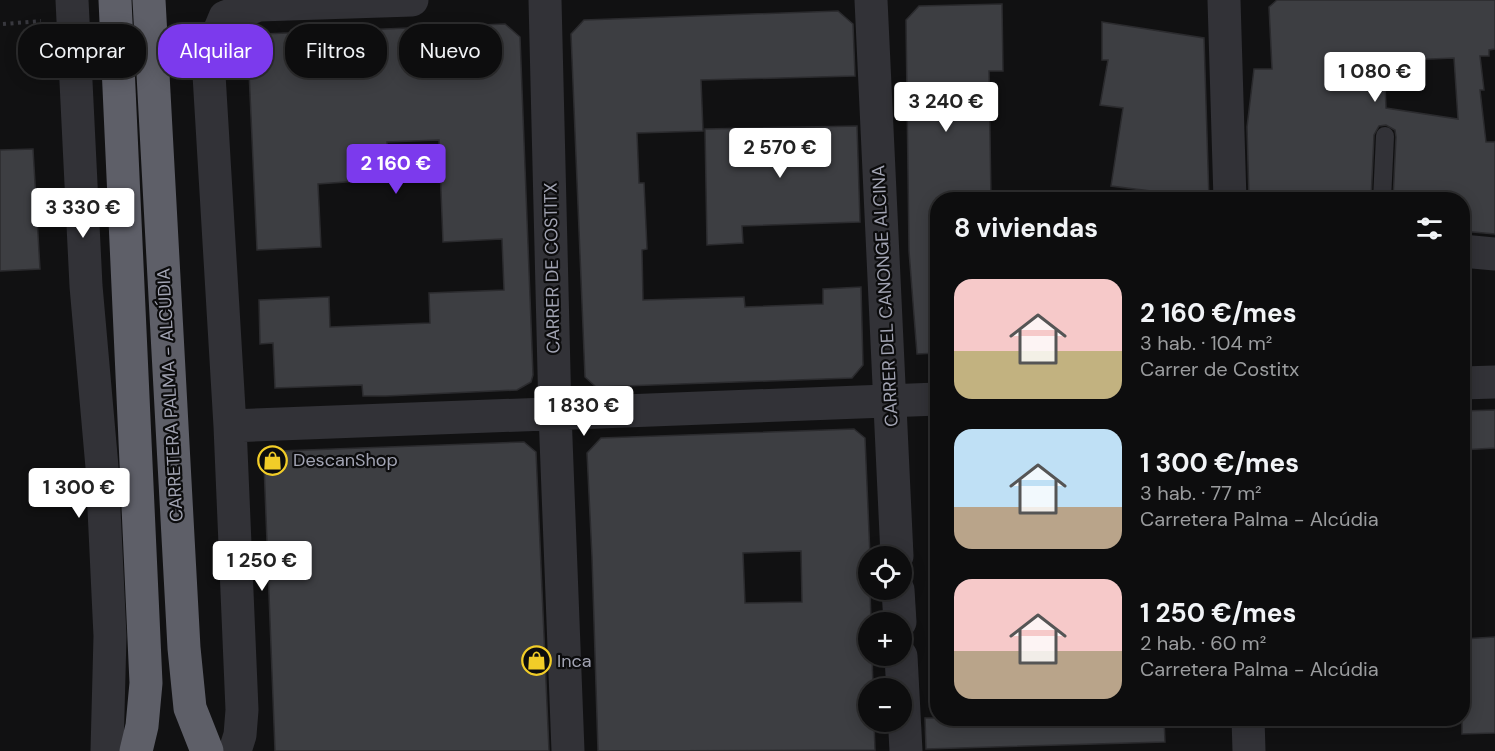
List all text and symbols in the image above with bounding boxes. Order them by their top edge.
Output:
chip: Comprar [18,24,146,78]
chip: Alquilar [158,24,273,78]
chip: Filtros [285,24,387,78]
chip: Nuevo [399,24,502,78]
pin: 1 080 € [1320,52,1430,103]
text: 1 080 € [1338,58,1412,84]
pin: 3 240 € [891,82,1001,133]
text: 3 240 € [908,88,984,114]
pin: 2 570 € [725,128,835,179]
text: 2 570 € [743,134,817,160]
pin: 2 160 € [341,144,451,195]
text: 2 160 € [361,150,431,176]
street label: CARRER DEL CANONGE ALCINA [866,164,904,428]
street label: CARRER DE COSTITX [539,182,565,354]
pin: 3 330 € [28,188,138,239]
text: 3 330 € [45,194,121,220]
text: 8 viviendas [954,211,1098,245]
icon: filters [1413,212,1446,245]
street label: CARRETERA PALMA - ALCÚDIA [151,267,189,522]
text: 2 160 €/mes [1140,296,1297,330]
icon: home [1002,303,1074,375]
text: 3 hab. · 104 m² [1140,330,1272,356]
text: Carrer de Costitx [1140,356,1299,382]
pin: 1 830 € [529,386,639,437]
text: 1 830 € [548,392,620,418]
shop icon: DescanShop [256,444,288,476]
text: 1 300 €/mes [1140,446,1299,480]
place label: DescanShop [293,448,398,472]
icon: home [1002,453,1074,525]
pin: 1 300 € [24,468,134,519]
text: 1 300 € [43,474,115,500]
text: 3 hab. · 77 m² [1140,480,1262,506]
text: Carretera Palma - Alcúdia [1140,506,1379,532]
pin: 1 250 € [207,541,317,592]
map controls [858,546,912,732]
button: locate [858,546,912,600]
text: 1 250 € [227,547,297,573]
text: 1 250 €/mes [1140,596,1296,630]
icon: home [1002,603,1074,675]
button: + [858,612,912,666]
text: 2 hab. · 60 m² [1140,630,1266,656]
shop icon: Inca [520,645,552,677]
place label: Inca [557,649,592,673]
text: Carretera Palma - Alcúdia [1140,656,1379,682]
button: − [858,678,912,732]

